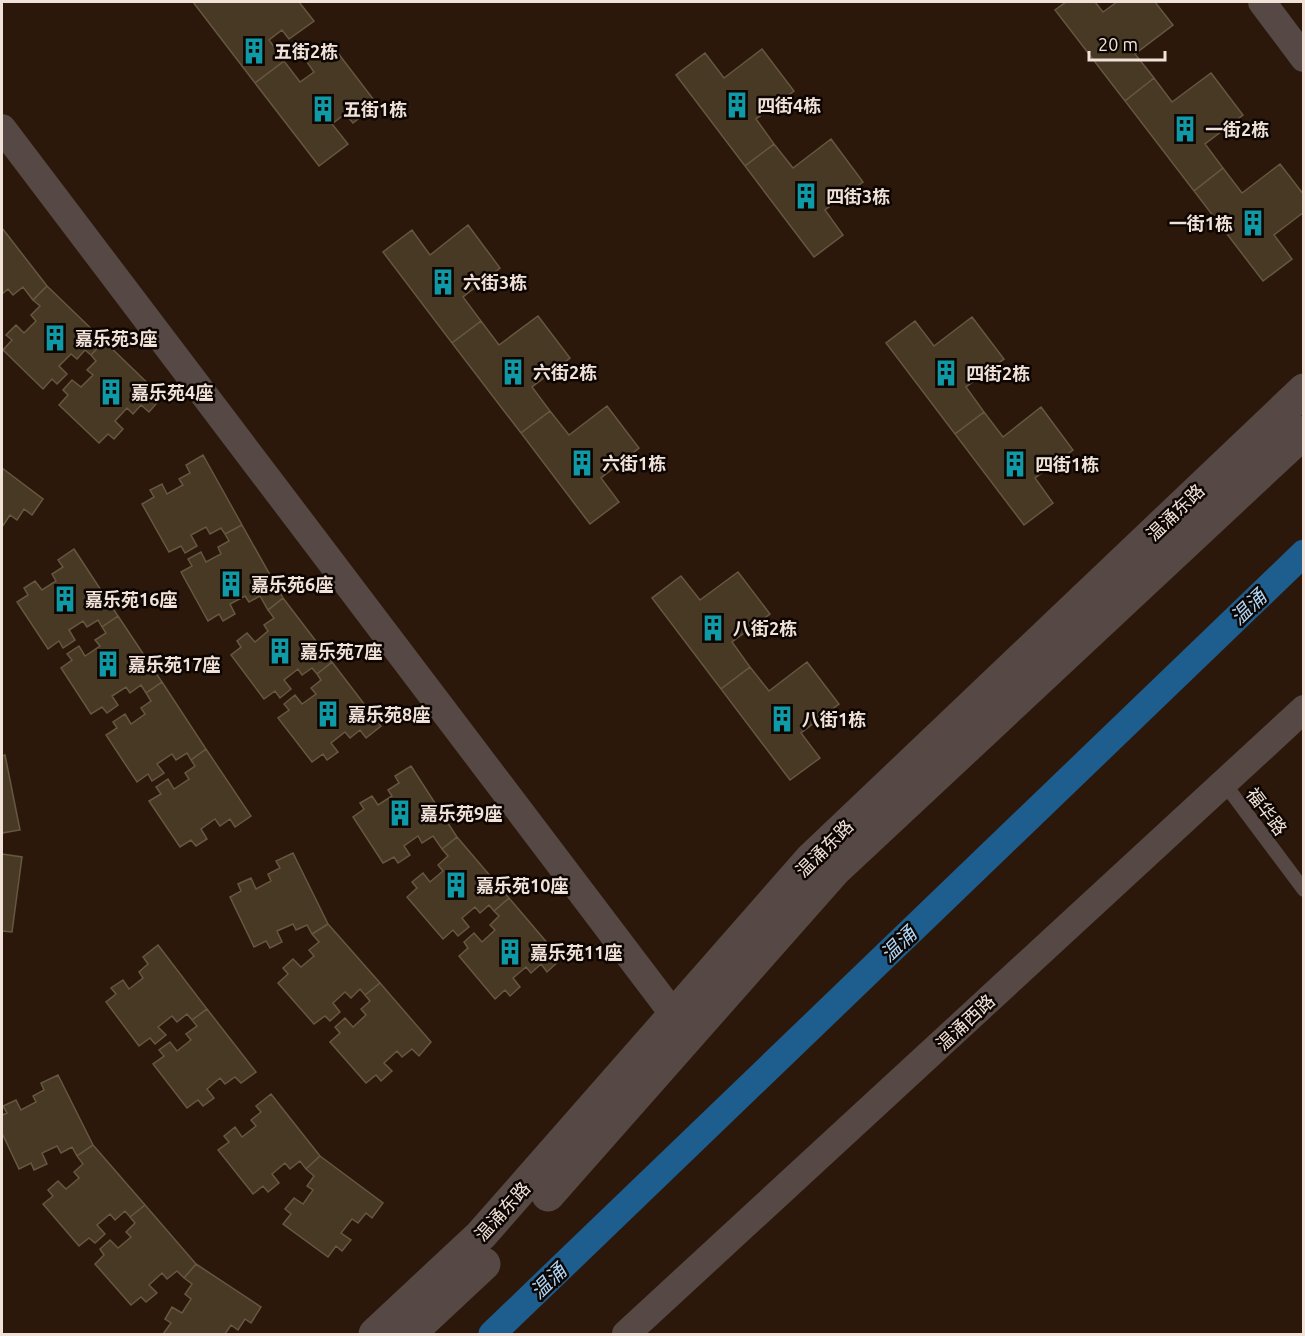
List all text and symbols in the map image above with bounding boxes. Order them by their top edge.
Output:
scale bar [1089,24,1166,62]
text: 20 m [1098,34,1138,54]
building icon: 五街2栋 [239,36,269,66]
place label: 五街2栋 [274,41,338,61]
building icon: 四街4栋 [722,90,752,120]
building icon: 五街1栋 [308,94,338,124]
place label: 四街4栋 [757,95,821,115]
place label: 五街1栋 [343,99,407,119]
building icon: 一街2栋 [1170,114,1200,144]
place label: 一街2栋 [1205,119,1269,139]
building icon: 四街3栋 [791,181,821,211]
place label: 四街3栋 [826,186,890,206]
building icon: 一街1栋 [1238,208,1268,238]
place label: 一街1栋 [1169,213,1233,233]
building icon: 六街3栋 [428,267,458,297]
place label: 六街3栋 [463,272,527,292]
building icon: 嘉乐苑3座 [40,323,70,353]
place label: 嘉乐苑3座 [75,328,157,348]
building icon: 六街2栋 [498,357,528,387]
building icon: 四街2栋 [931,358,961,388]
place label: 六街2栋 [533,362,597,382]
place label: 四街2栋 [966,363,1030,383]
building icon: 嘉乐苑4座 [96,377,126,407]
place label: 嘉乐苑4座 [131,382,213,402]
building icon: 六街1栋 [567,448,597,478]
building icon: 四街1栋 [1000,449,1030,479]
place label: 六街1栋 [602,453,666,473]
place label: 四街1栋 [1035,454,1099,474]
street label: 温涌东路 [1142,480,1208,544]
building icon: 嘉乐苑6座 [216,569,246,599]
place label: 嘉乐苑6座 [251,574,333,594]
water label: 温涌 [1226,583,1272,629]
building icon: 嘉乐苑16座 [50,584,80,614]
place label: 嘉乐苑16座 [85,589,177,609]
building icon: 八街2栋 [698,613,728,643]
place label: 八街2栋 [733,618,797,638]
building icon: 嘉乐苑7座 [265,636,295,666]
place label: 嘉乐苑7座 [300,641,382,661]
building icon: 嘉乐苑17座 [93,649,123,679]
place label: 嘉乐苑17座 [128,654,220,674]
building icon: 嘉乐苑8座 [313,699,343,729]
place label: 嘉乐苑8座 [348,704,430,724]
building icon: 八街1栋 [767,704,797,734]
place label: 八街1栋 [802,709,866,729]
street label: 福华路 [1243,783,1291,839]
building icon: 嘉乐苑9座 [385,798,415,828]
place label: 嘉乐苑9座 [420,803,502,823]
street label: 温涌东路 [791,815,857,881]
building icon: 嘉乐苑10座 [441,870,471,900]
place label: 嘉乐苑10座 [476,875,568,895]
water label: 温涌 [876,920,922,966]
building icon: 嘉乐苑11座 [495,937,525,967]
place label: 嘉乐苑11座 [530,942,622,962]
street label: 温涌西路 [932,990,998,1054]
street label: 温涌东路 [470,1178,534,1244]
water label: 温涌 [526,1257,572,1303]

